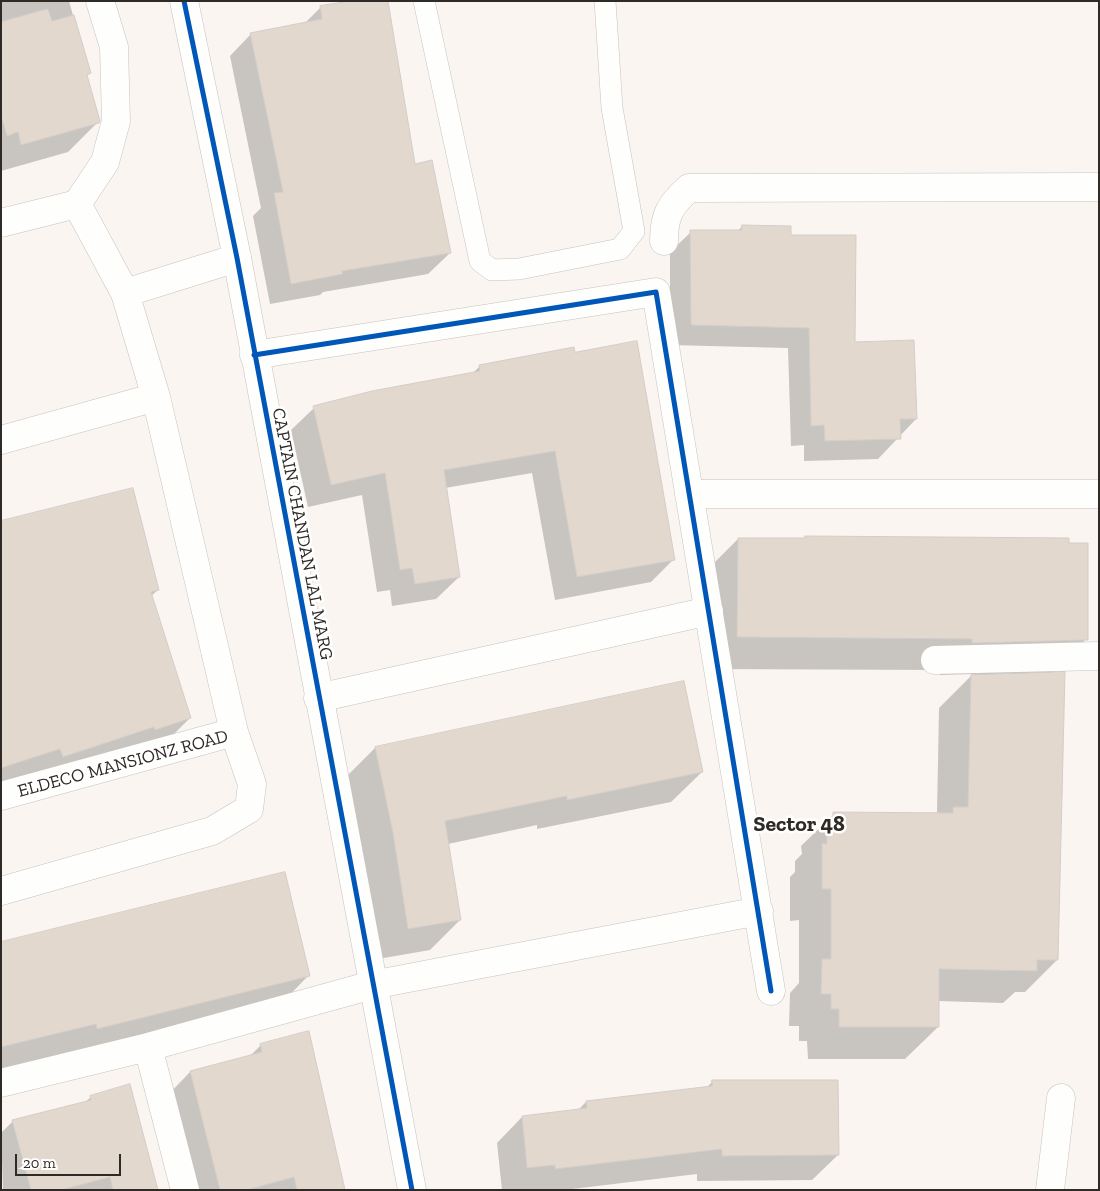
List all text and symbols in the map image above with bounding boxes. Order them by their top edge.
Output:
street label: CAPTAIN CHANDAN LAL MARG [267,406,337,662]
street label: ELDECO MANSIONZ ROAD [15,726,231,802]
district label: Sector 48 [753,812,845,838]
scale bar [18,1144,124,1176]
text: 20 m [23,1154,56,1172]

